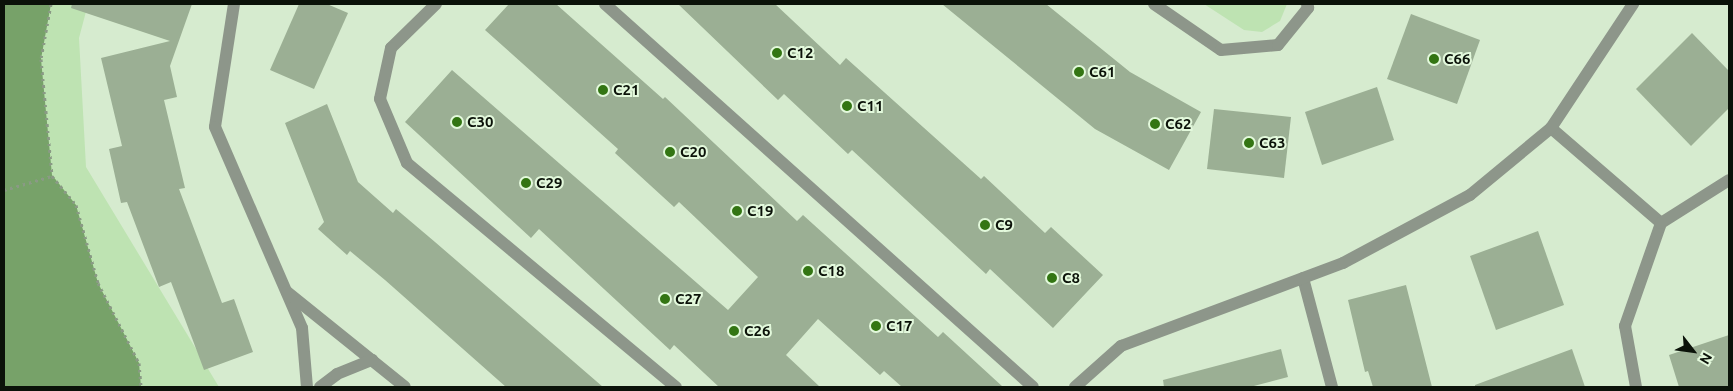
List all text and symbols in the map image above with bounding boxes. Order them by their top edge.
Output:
place label: C12 [787,44,814,62]
marker: C12 [771,47,783,59]
place label: C66 [1444,50,1471,68]
marker: C66 [1428,53,1440,65]
place label: C61 [1089,63,1116,81]
marker: C61 [1073,66,1085,78]
place label: C21 [613,81,640,99]
marker: C21 [597,84,609,96]
place label: C11 [857,97,884,115]
marker: C11 [841,100,853,112]
place label: C30 [467,113,494,131]
place label: C62 [1165,115,1192,133]
marker: C30 [451,116,463,128]
marker: C62 [1149,118,1161,130]
place label: C63 [1259,134,1286,152]
marker: C63 [1243,137,1255,149]
place label: C20 [680,143,707,161]
marker: C20 [664,146,676,158]
place label: C29 [536,174,563,192]
marker: C29 [520,177,532,189]
place label: C19 [747,202,774,220]
marker: C19 [731,205,743,217]
place label: C9 [995,216,1013,234]
marker: C9 [979,219,991,231]
place label: C18 [818,262,845,280]
marker: C18 [802,265,814,277]
place label: C8 [1062,269,1080,287]
marker: C8 [1046,272,1058,284]
place label: C27 [675,290,702,308]
marker: C27 [659,293,671,305]
place label: C17 [886,317,913,335]
marker: C17 [870,320,882,332]
place label: C26 [744,322,771,340]
marker: C26 [728,325,740,337]
north arrow [1668,326,1718,376]
text: N [1696,350,1716,367]

